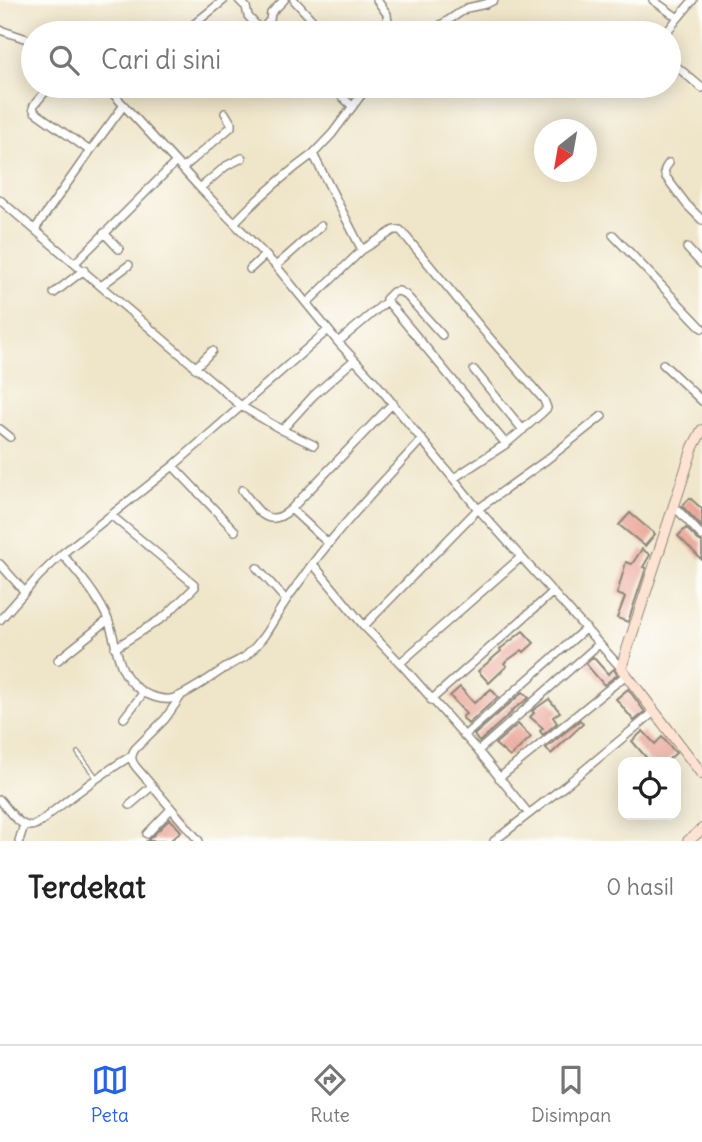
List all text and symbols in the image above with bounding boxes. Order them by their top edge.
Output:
search box [21,21,681,98]
icon: search [45,41,83,79]
text: Cari di sini [101,43,221,76]
north arrow [534,119,597,182]
map controls [618,757,681,820]
button: locate [618,757,681,820]
text: Terdekat [28,868,146,906]
text: 0 hasil [606,872,674,901]
tab: Peta [91,1061,129,1127]
tab: Rute [310,1061,350,1127]
tab: Disimpan [531,1061,611,1127]

